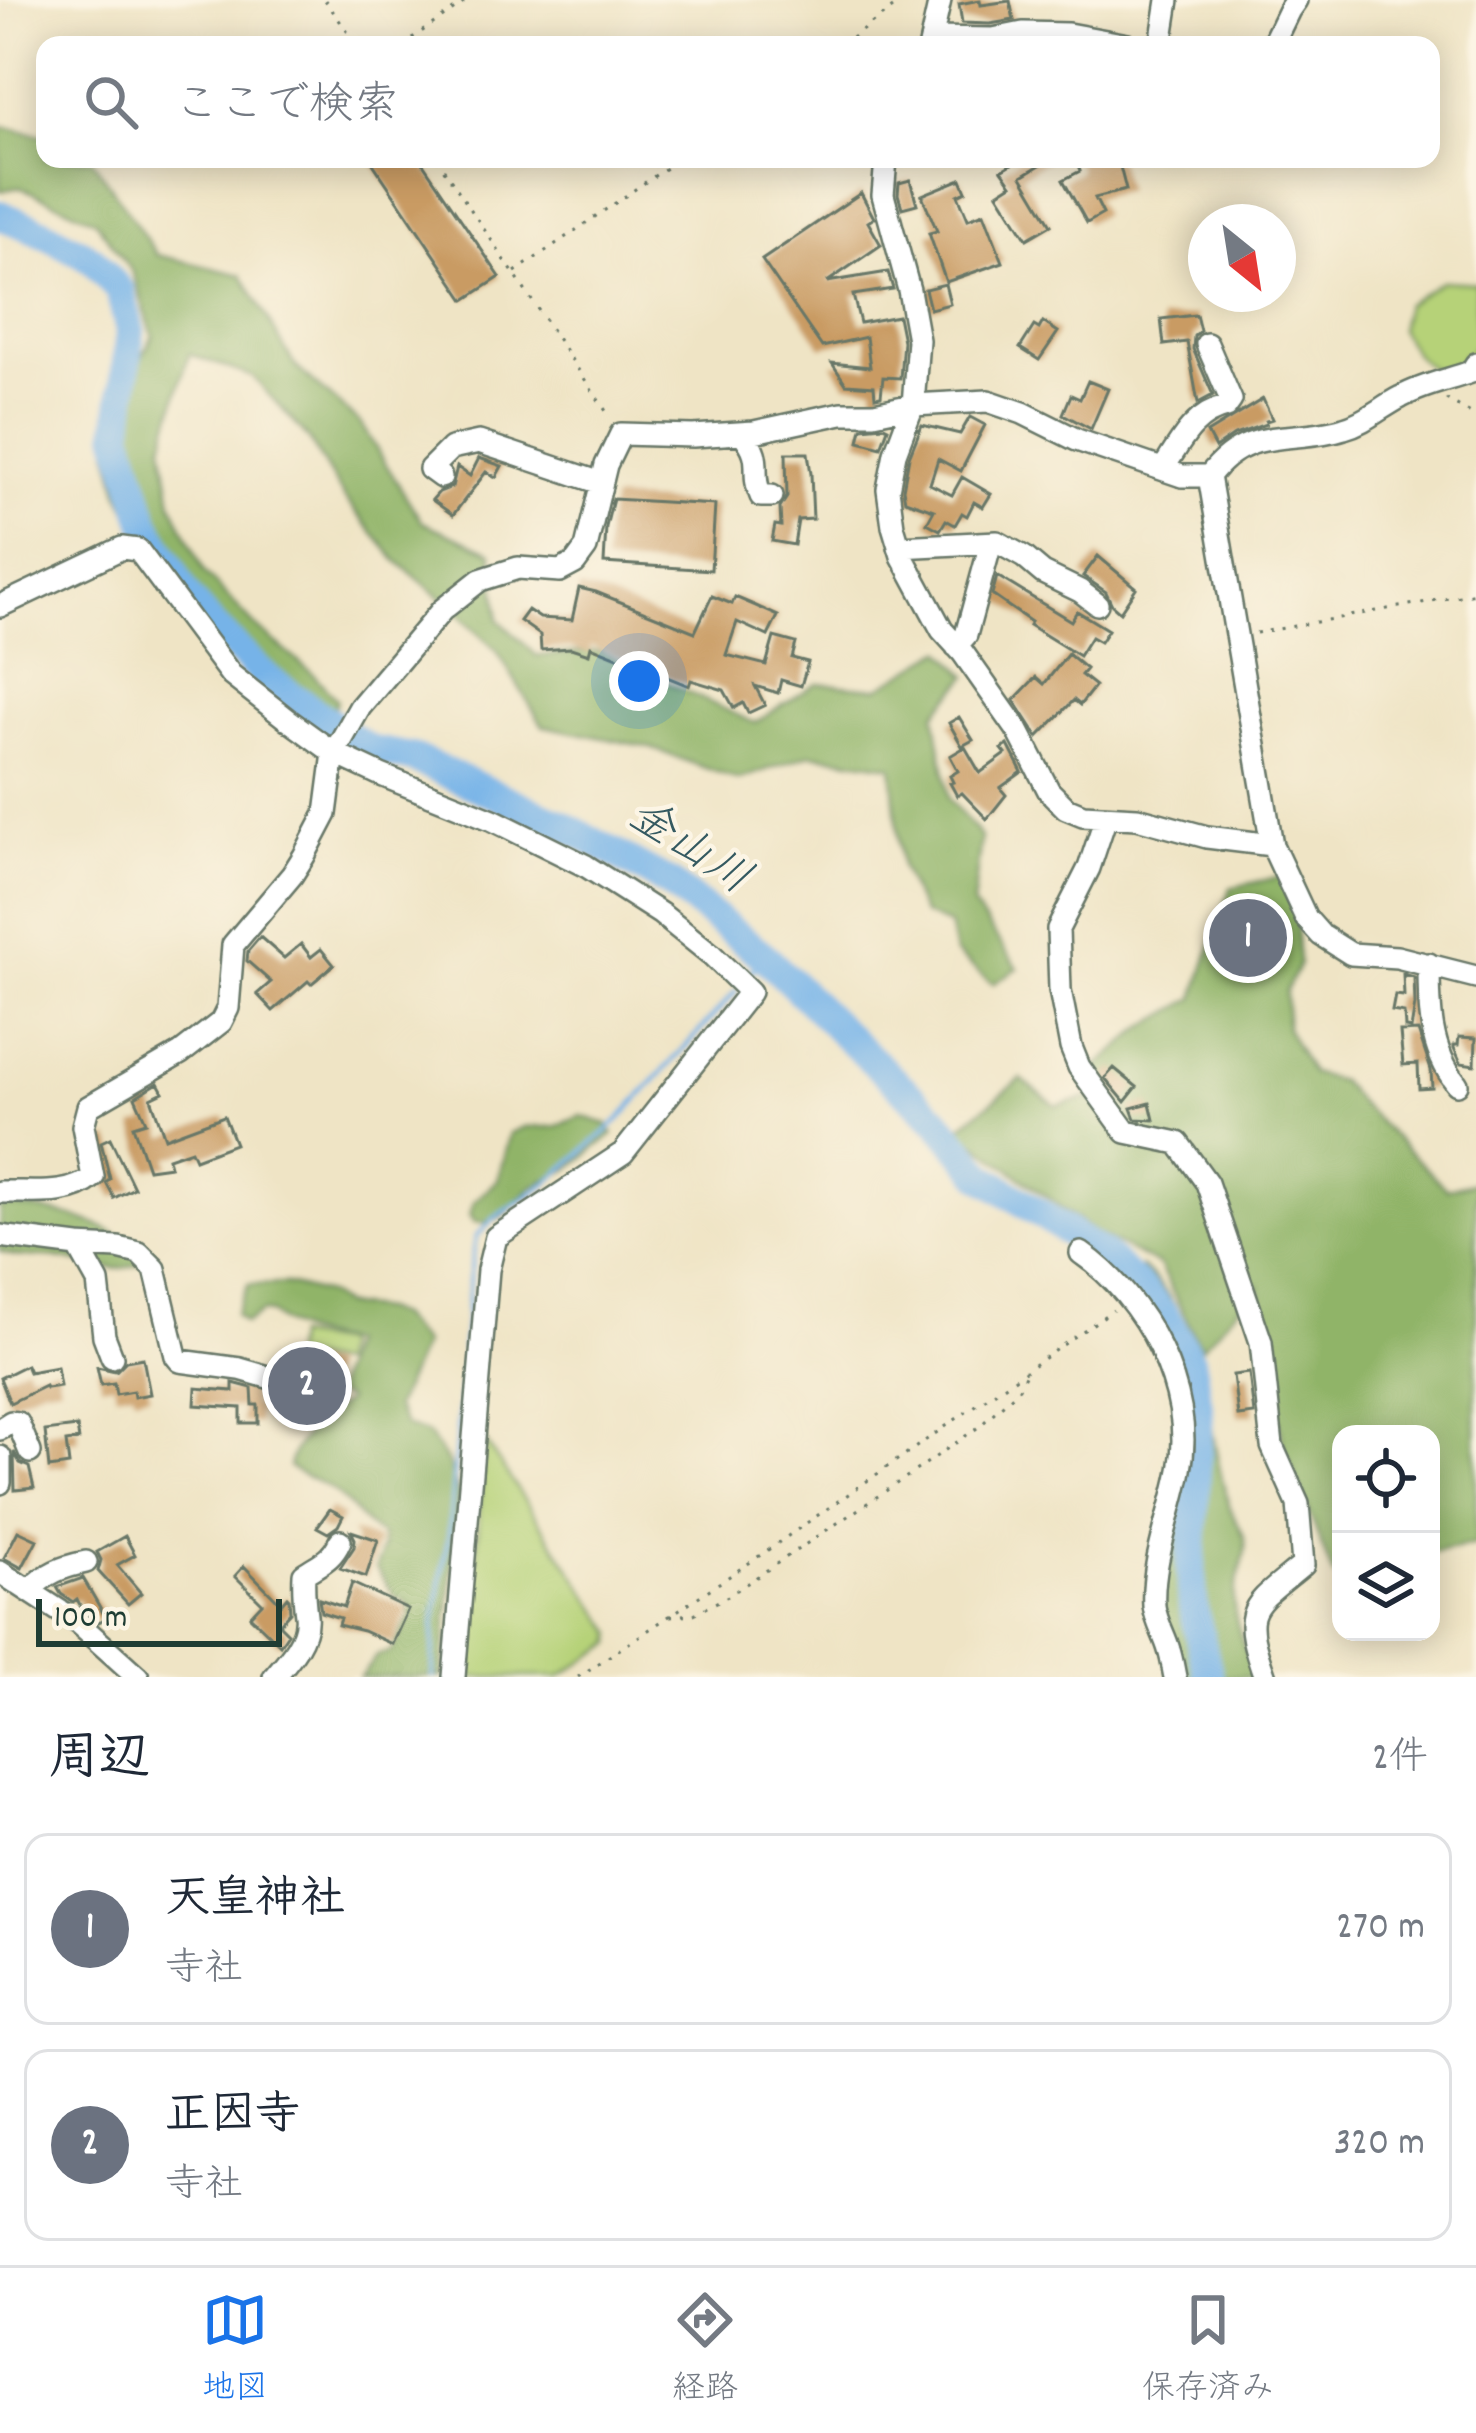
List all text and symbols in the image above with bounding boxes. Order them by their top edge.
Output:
search box [36,36,1440,168]
icon: search [78,69,144,135]
text: ここで検索 [174,76,399,140]
north arrow [1188,204,1296,312]
your location [609,651,669,711]
water label: 金山川 [614,786,762,914]
pin: 1 [1209,893,1287,983]
pin: 2 [268,1341,346,1431]
map controls [1332,1425,1440,1641]
button: locate [1332,1425,1440,1533]
button: layers [1332,1533,1440,1641]
scale bar [36,1593,282,1646]
text: 100 m [54,1596,127,1643]
text: 周辺 [48,1726,150,1798]
text: 2件 [1372,1733,1428,1788]
text: 天皇神社 [165,1870,345,1934]
text: 1 [86,1902,94,1957]
text: 270 m [1336,1902,1425,1957]
text: 寺社 [165,1944,243,1999]
text: 正因寺 [165,2086,300,2150]
text: 2 [81,2118,99,2173]
text: 320 m [1334,2118,1425,2173]
text: 寺社 [165,2160,243,2215]
tab: 地図 [202,2287,268,2414]
tab: 経路 [672,2287,738,2414]
tab: 保存済み [1142,2287,1274,2414]

